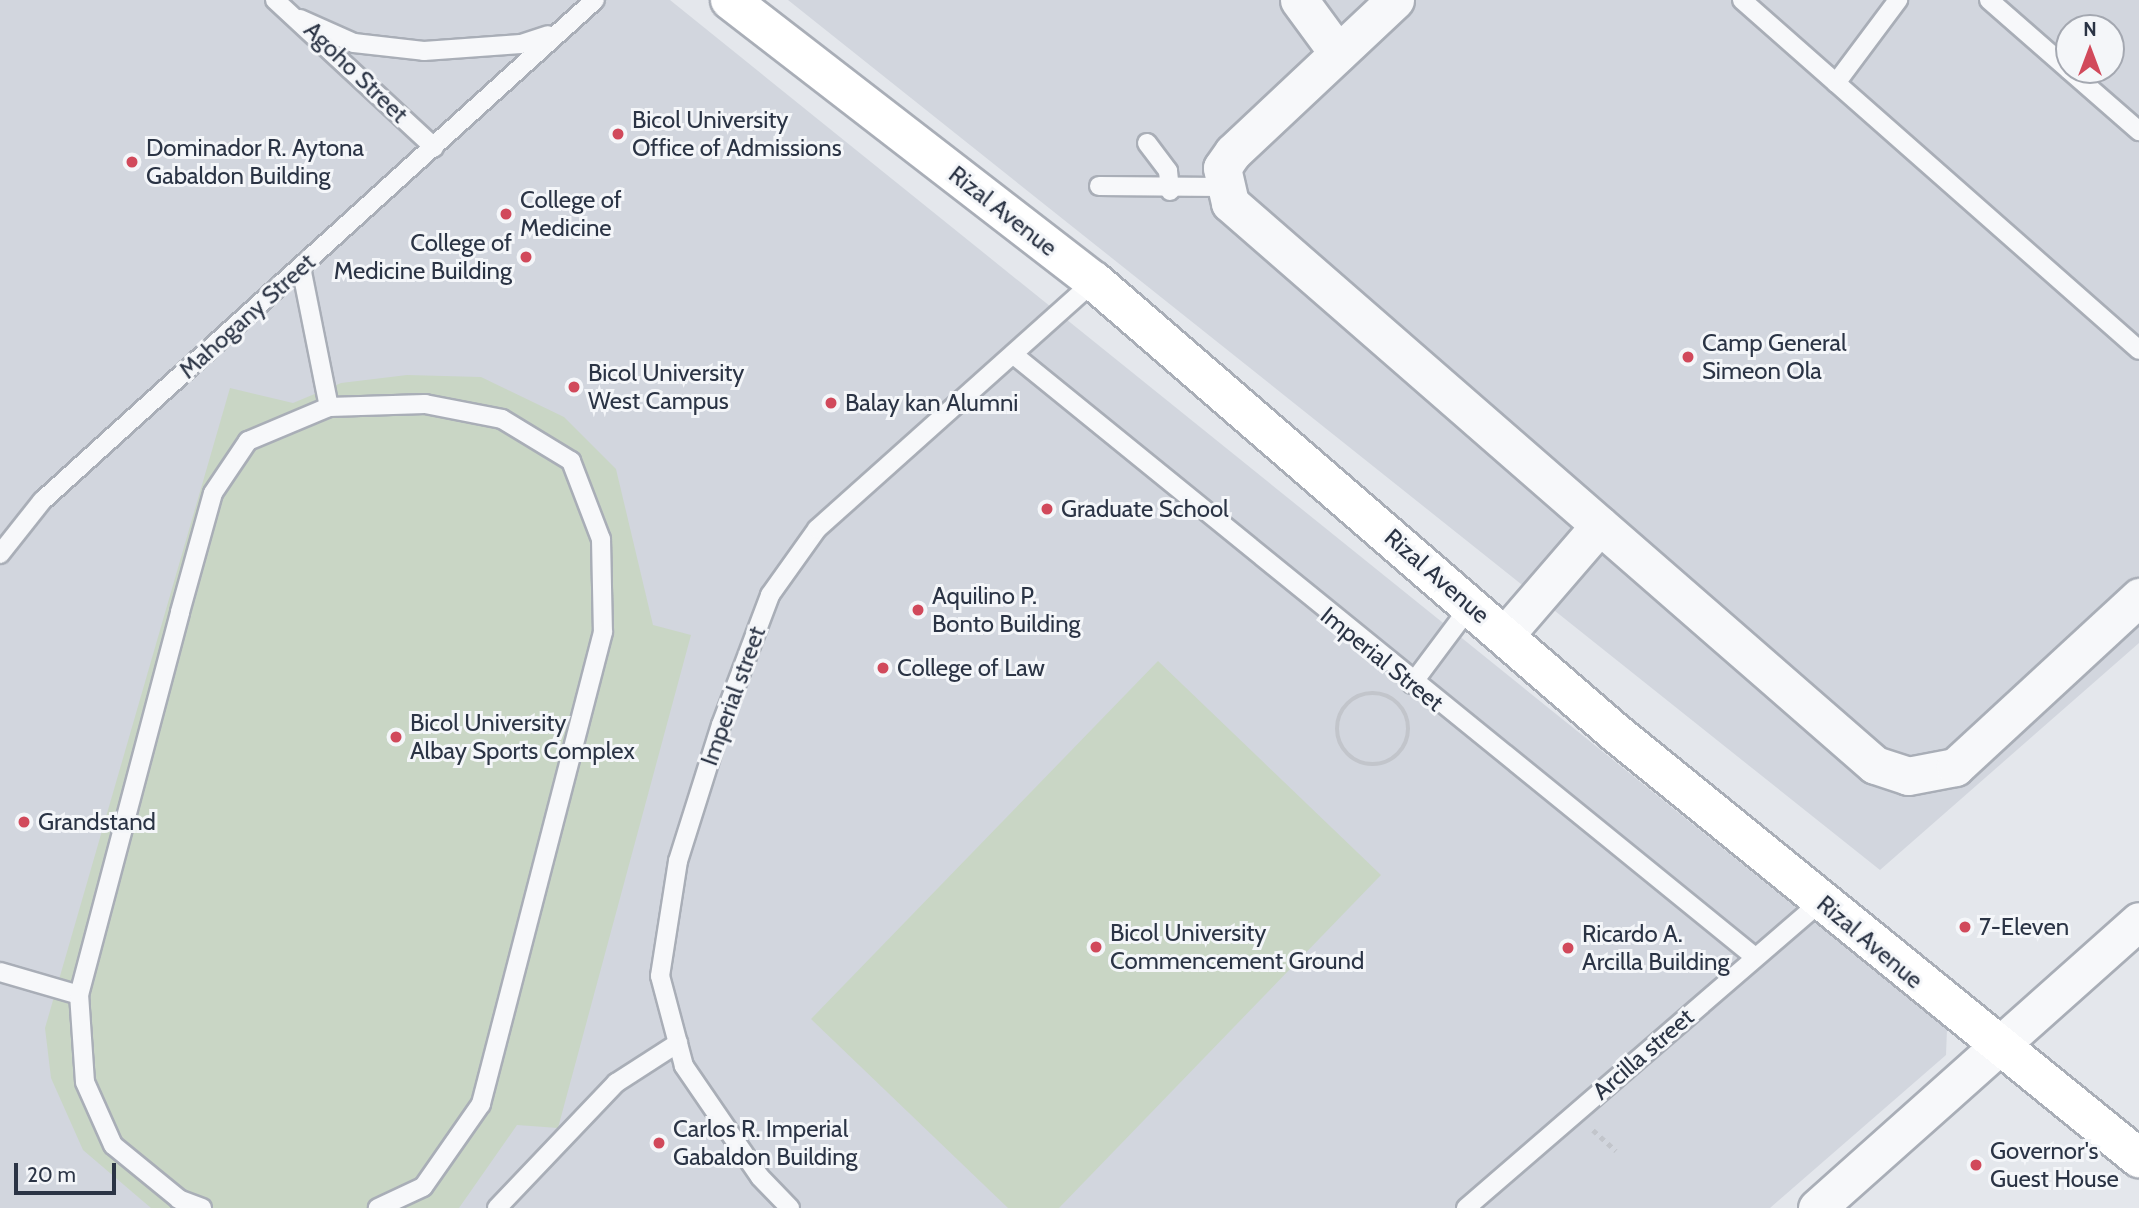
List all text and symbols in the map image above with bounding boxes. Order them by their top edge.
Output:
north arrow [2055,14,2125,84]
street label: Agoho Street [298,15,414,129]
text: N [2083,18,2097,41]
place label: Bicol University Office of Admissions [632,106,842,162]
marker: Bicol University Office of Admissions [610,126,626,142]
place label: Dominador R. Aytona Gabaldon Building [146,134,364,190]
marker: Dominador R. Aytona Gabaldon Building [124,154,140,170]
street label: Rizal Avenue [943,160,1063,262]
place label: College of Medicine [520,186,622,242]
marker: College of Medicine [498,206,514,222]
place label: College of Medicine Building [334,229,512,285]
street label: Mahogany Street [173,247,321,385]
marker: College of Medicine Building [518,249,534,265]
place label: Camp General Simeon Ola [1702,329,1847,385]
marker: Camp General Simeon Ola [1680,349,1696,365]
place label: Bicol University West Campus [588,359,744,415]
marker: Bicol University West Campus [566,379,582,395]
place label: Balay kan Alumni [845,389,1018,417]
marker: Balay kan Alumni [823,395,839,411]
place label: Graduate School [1061,495,1229,523]
marker: Graduate School [1039,501,1055,517]
street label: Rizal Avenue [1379,523,1495,629]
place label: Aquilino P. Bonto Building [932,582,1081,638]
street label: Imperial Street [1315,601,1449,717]
marker: Aquilino P. Bonto Building [910,602,926,618]
street label: Imperial street [695,623,771,769]
place label: College of Law [897,654,1045,682]
marker: College of Law [875,660,891,676]
place label: Bicol University Albay Sports Complex [410,709,635,765]
marker: Bicol University Albay Sports Complex [388,729,404,745]
place label: Grandstand [38,808,156,836]
marker: Grandstand [16,814,32,830]
street label: Rizal Avenue [1811,889,1929,995]
place label: 7-Eleven [1979,913,2069,941]
place label: Bicol University Commencement Ground [1110,919,1364,975]
marker: 7-Eleven [1957,919,1973,935]
place label: Ricardo A. Arcilla Building [1582,920,1729,976]
marker: Bicol University Commencement Ground [1088,939,1104,955]
marker: Ricardo A. Arcilla Building [1560,940,1576,956]
street label: Arcilla street [1587,1002,1699,1106]
place label: Carlos R. Imperial Gabaldon Building [673,1115,858,1171]
marker: Carlos R. Imperial Gabaldon Building [651,1135,667,1151]
place label: Governor's Guest House [1990,1137,2119,1193]
scale bar [18,1148,119,1192]
marker: Governor's Guest House [1968,1157,1984,1173]
text: 20 m [27,1162,76,1187]

